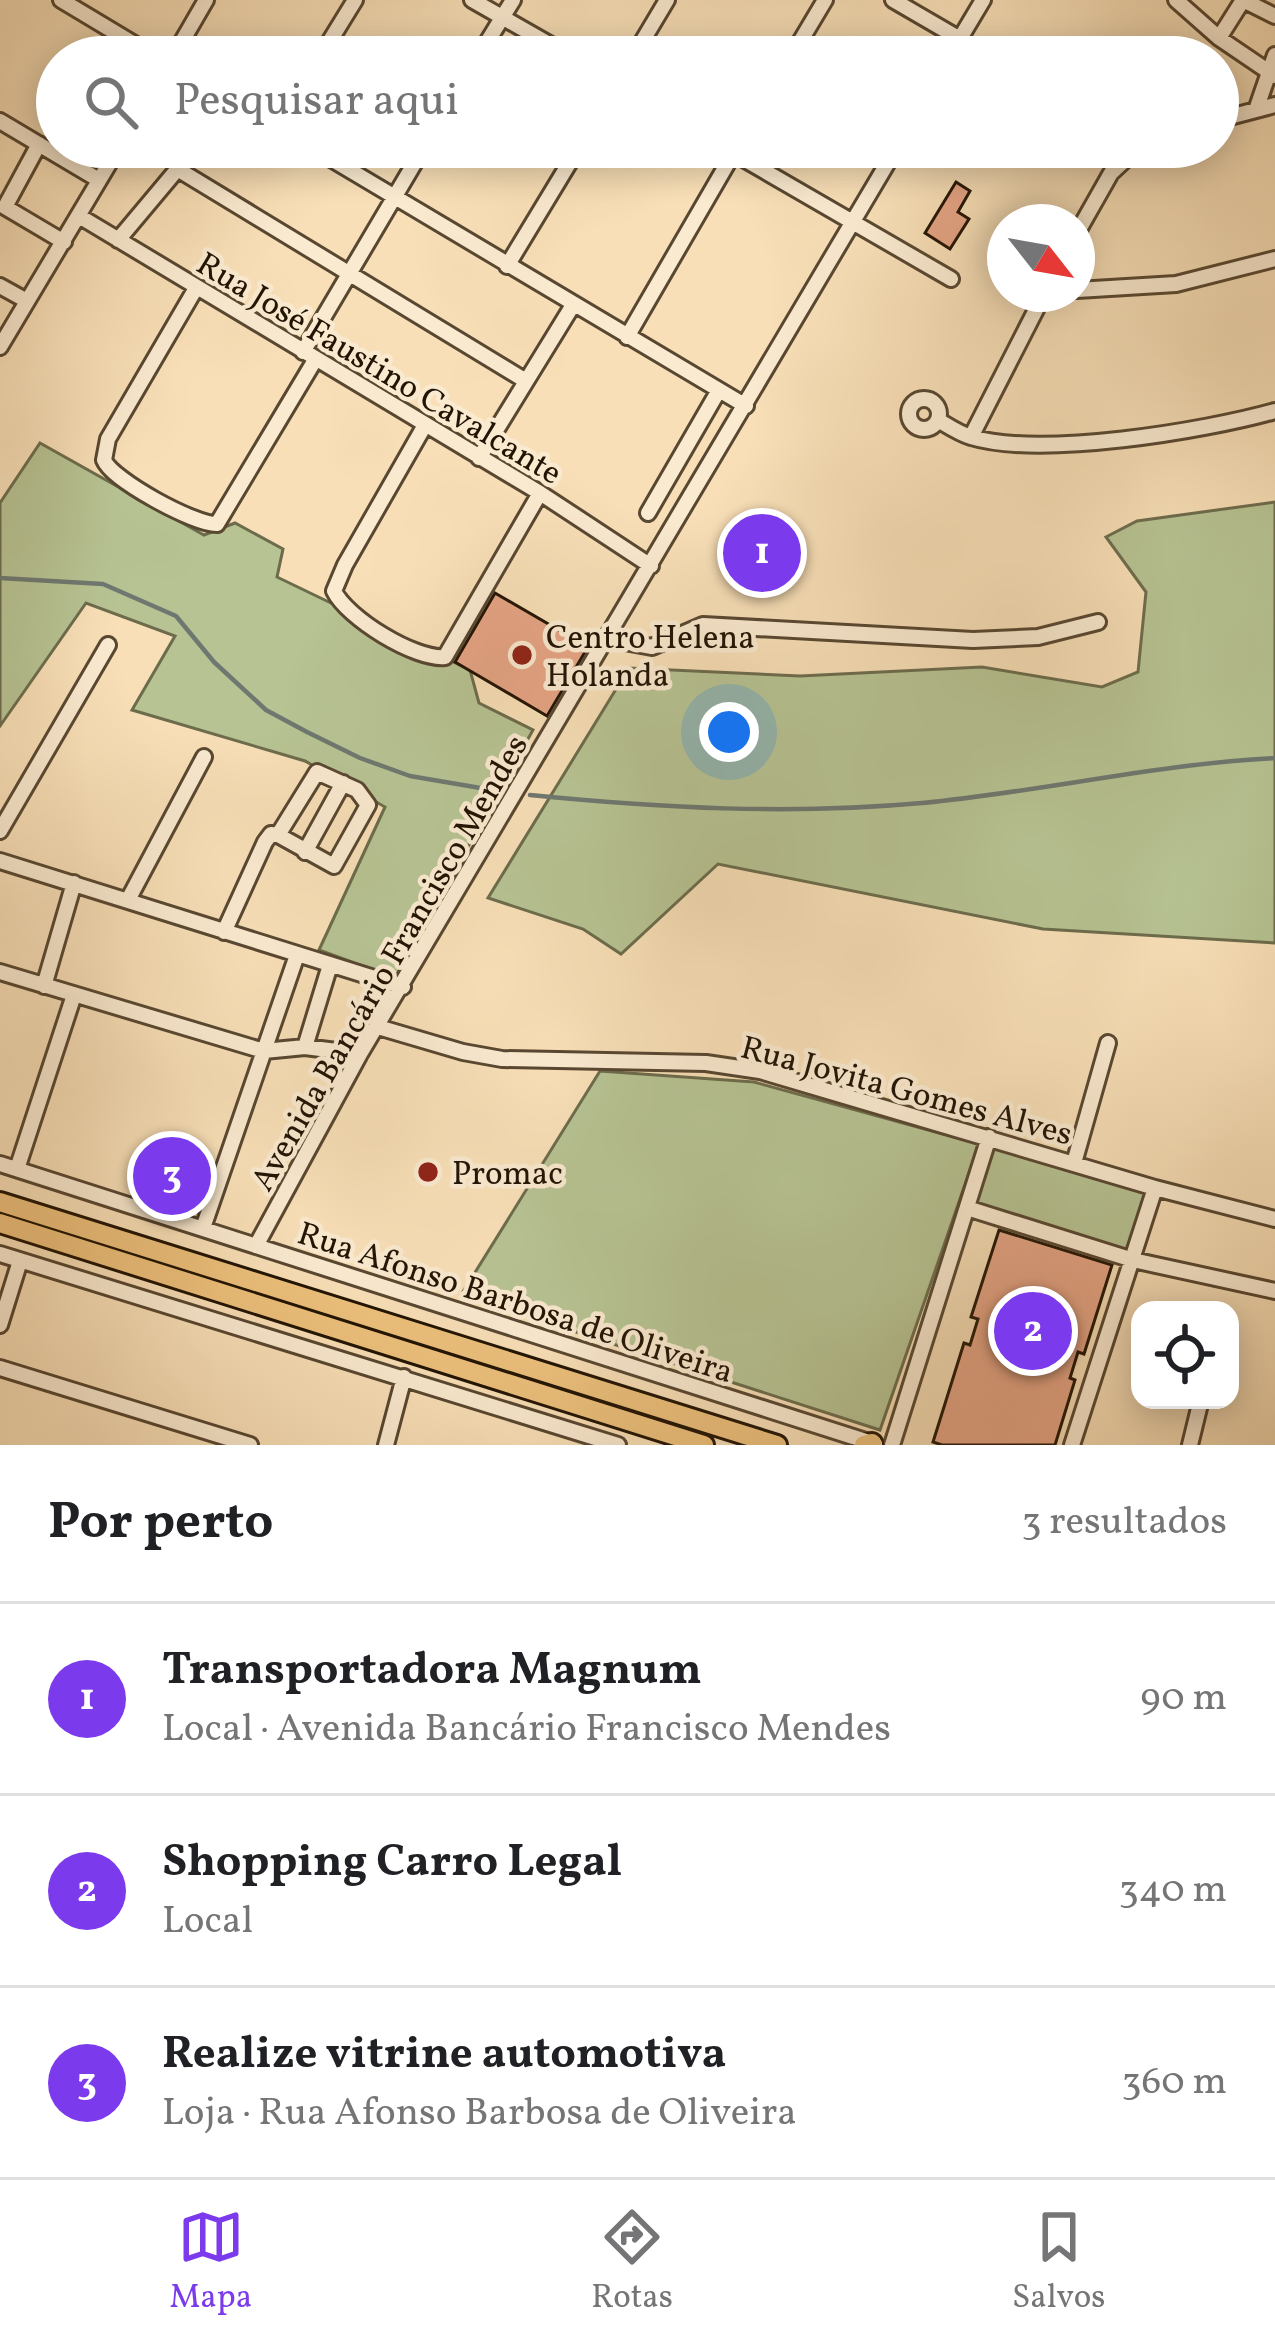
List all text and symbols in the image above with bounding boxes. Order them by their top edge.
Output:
search box [36,36,1239,168]
icon: search [78,69,144,135]
text: Pesquisar aqui [174,71,459,134]
north arrow [987,204,1095,312]
street label: Rua José Faustino Cavalcante [187,243,569,498]
pin: 1 [723,508,801,598]
place label: Centro Helena Holanda [546,617,755,701]
marker: Centro Helena Holanda [509,642,535,668]
your location [699,702,759,762]
street label: Avenida Bancário Francisco Mendes [242,727,541,1201]
street label: Rua Jovita Gomes Alves [735,1026,1077,1159]
pin: 3 [133,1131,211,1221]
place label: Promac [452,1153,563,1199]
marker: Promac [415,1159,441,1185]
street label: Rua Afonso Barbosa de Oliveira [291,1213,739,1397]
pin: 2 [994,1286,1072,1376]
map controls [1131,1301,1239,1409]
button: locate [1131,1301,1239,1409]
text: Por perto [48,1488,273,1559]
text: 3 resultados [1021,1496,1227,1550]
text: Transportadora Magnum [162,1640,702,1703]
text: 1 [79,1672,95,1726]
text: 90 m [1140,1672,1227,1726]
text: Local · Avenida Bancário Francisco Mendes [162,1703,891,1757]
text: Shopping Carro Legal [162,1832,622,1895]
text: 2 [77,1864,97,1918]
text: 340 m [1119,1864,1227,1918]
text: Local [162,1895,253,1949]
text: Realize vitrine automotiva [162,2024,726,2087]
text: 3 [77,2056,97,2110]
text: 360 m [1122,2056,1227,2110]
text: Loja · Rua Afonso Barbosa de Oliveira [162,2087,797,2141]
tab: Mapa [170,2204,252,2322]
tab: Rotas [591,2204,673,2322]
tab: Salvos [1012,2204,1105,2322]

